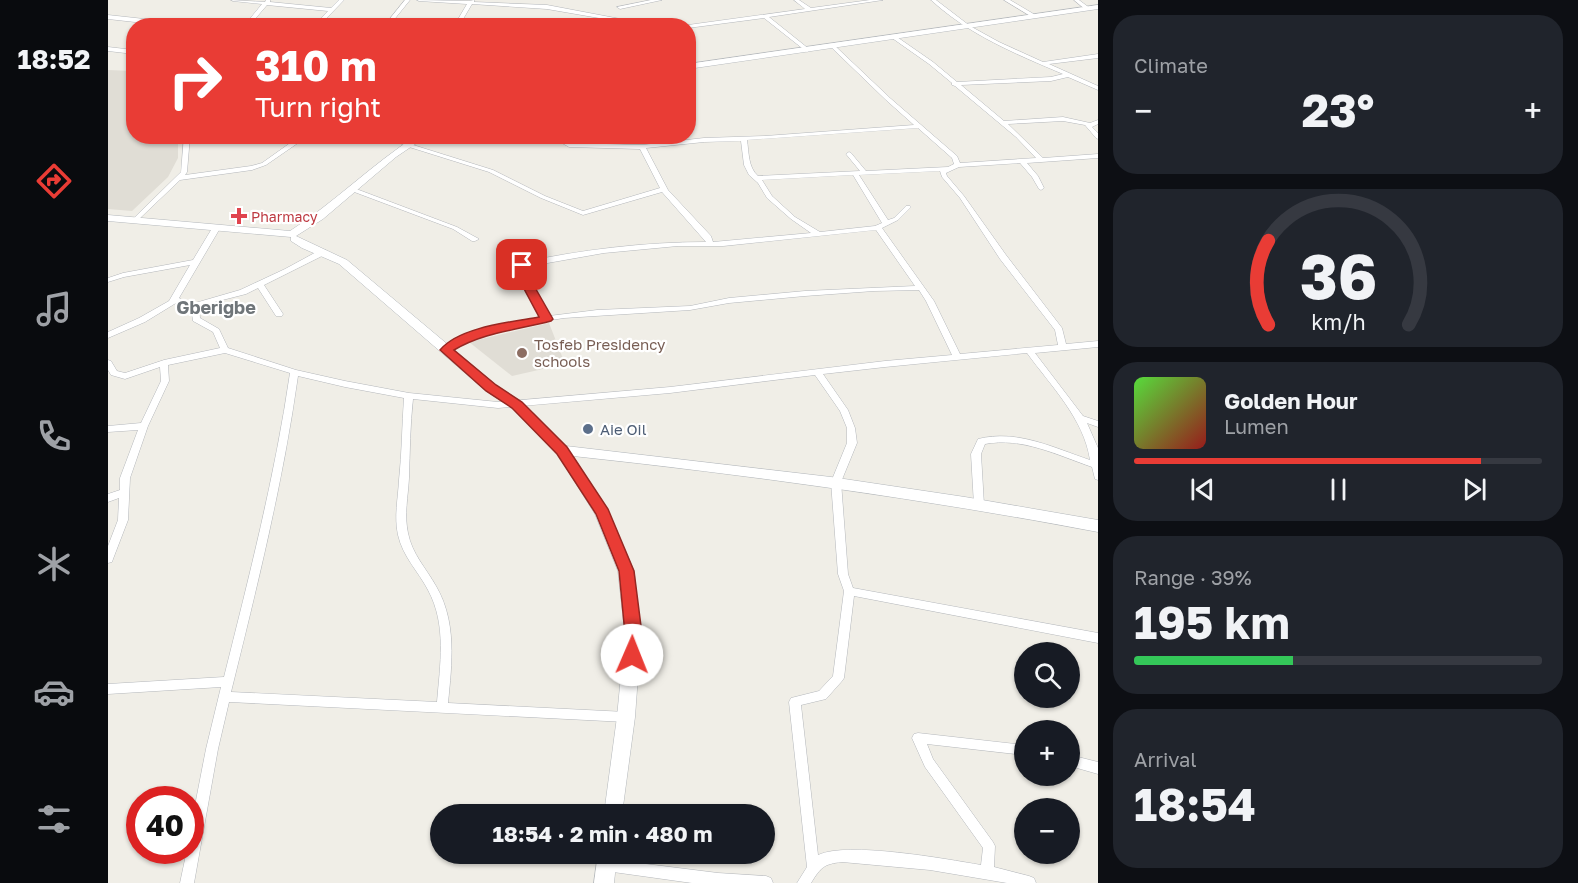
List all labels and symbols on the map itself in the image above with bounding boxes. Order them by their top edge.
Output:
place label: Pharmacy [251,208,318,225]
marker: Pharmacy [232,209,246,223]
pin [496,239,547,290]
district label: Gberigbe [176,296,256,318]
place label: Tosfeb Presidency schools [534,335,666,370]
marker: Tosfeb Presidency schools [515,346,529,360]
place label: Aie Oil [600,420,647,438]
marker: Aie Oil [581,422,595,436]
position arrow [600,623,664,687]
speed limit sign: 40 [126,786,204,864]

